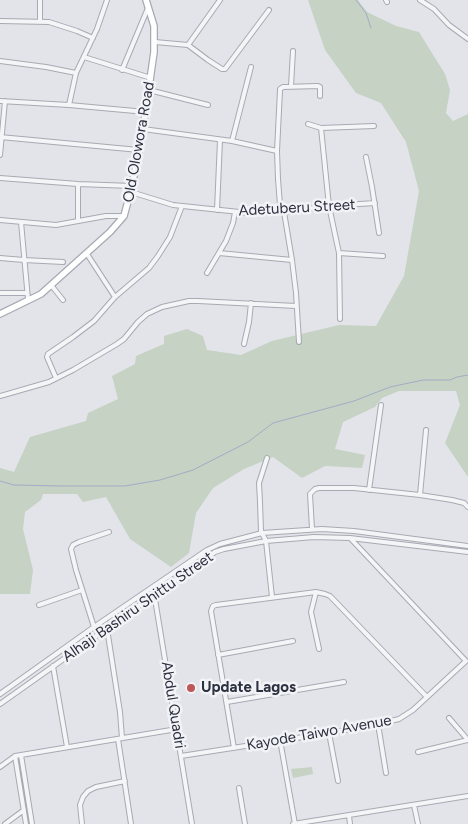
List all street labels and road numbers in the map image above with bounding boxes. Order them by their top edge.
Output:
street label: Old Olowora Road [120,80,158,204]
street label: Adetuberu Street [238,196,356,220]
street label: Alhaji Bashiru Shittu Street [59,548,217,666]
street label: Abdul Quadri [157,660,189,750]
street label: Kayode Taiwo Avenue [245,711,393,755]

